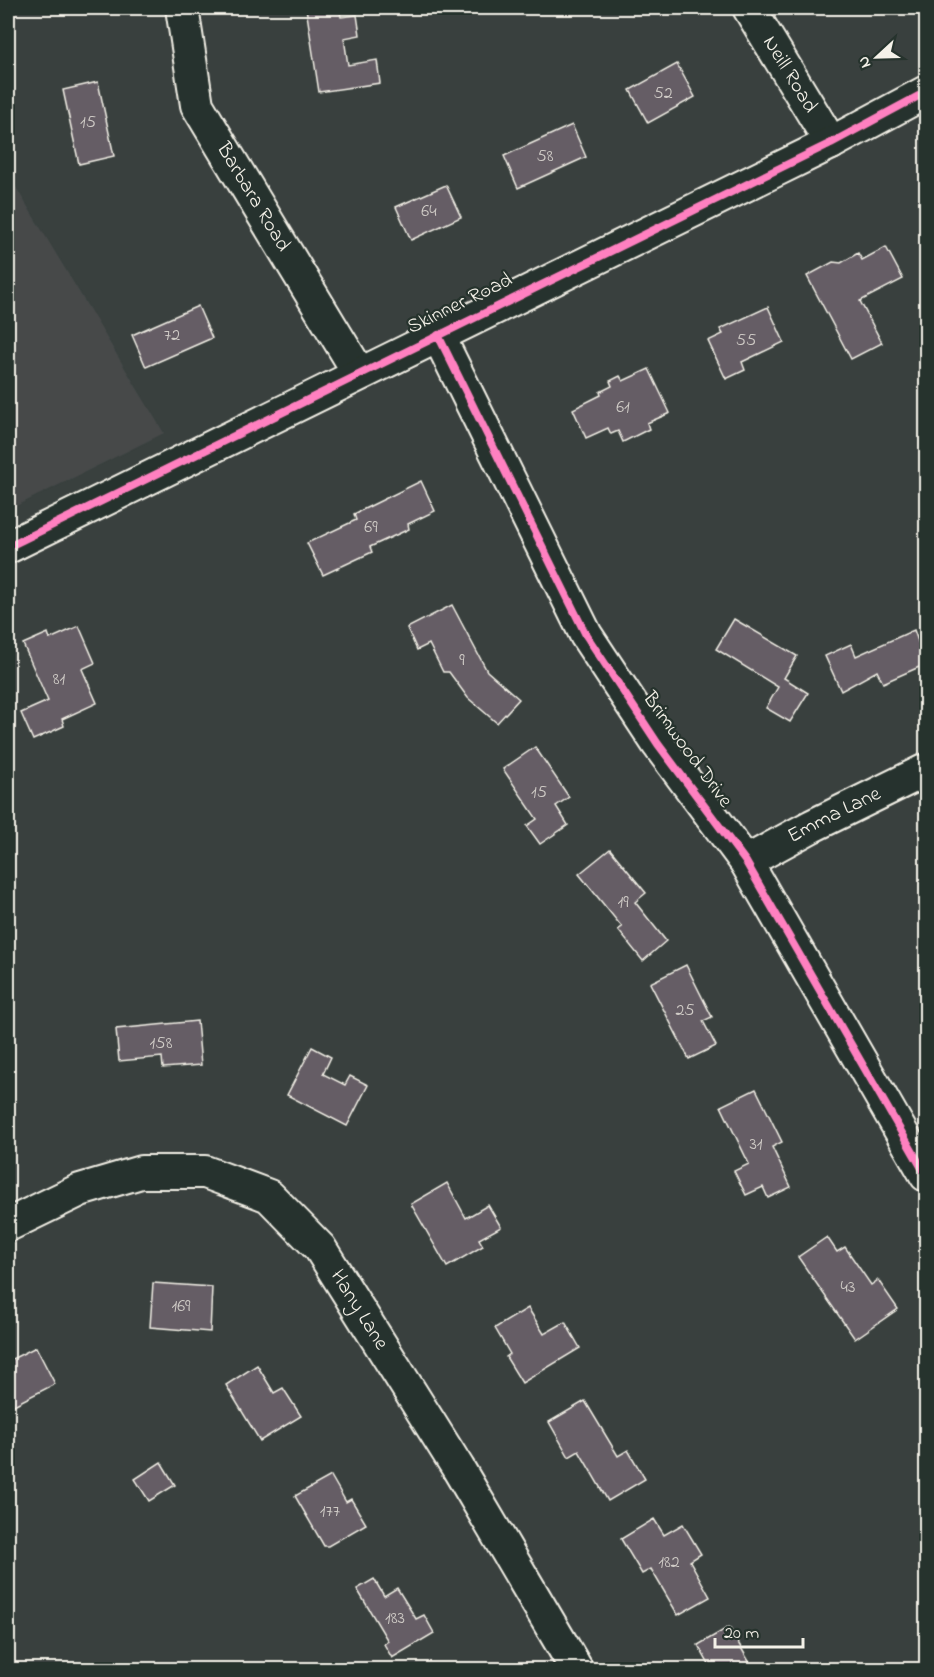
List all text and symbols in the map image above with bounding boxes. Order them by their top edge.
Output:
north arrow [847,27,907,87]
street label: Neill Road [755,30,825,119]
text: N [852,52,878,71]
house number: 52 [653,81,673,107]
house number: 15 [80,110,96,136]
street label: Barbara Road [208,136,298,258]
house number: 58 [536,144,554,170]
house number: 64 [421,199,437,225]
street label: Skinner Road [402,265,518,342]
house number: 72 [164,323,180,349]
house number: 55 [736,328,756,354]
house number: 61 [616,395,630,421]
house number: 69 [364,515,378,541]
house number: 9 [459,648,465,674]
house number: 81 [53,667,66,693]
street label: Brimwood Drive [634,685,740,815]
street label: Emma Lane [782,779,887,851]
house number: 15 [531,780,547,806]
house number: 19 [617,890,629,916]
house number: 25 [675,998,695,1024]
house number: 158 [150,1031,173,1057]
house number: 31 [749,1132,763,1158]
street label: Hany Lane [322,1264,396,1356]
house number: 43 [841,1275,855,1301]
house number: 169 [171,1294,191,1320]
house number: 177 [320,1499,341,1525]
house number: 182 [658,1550,680,1576]
house number: 183 [385,1606,405,1632]
scale bar [715,1611,804,1649]
text: 20 m [724,1621,759,1647]

